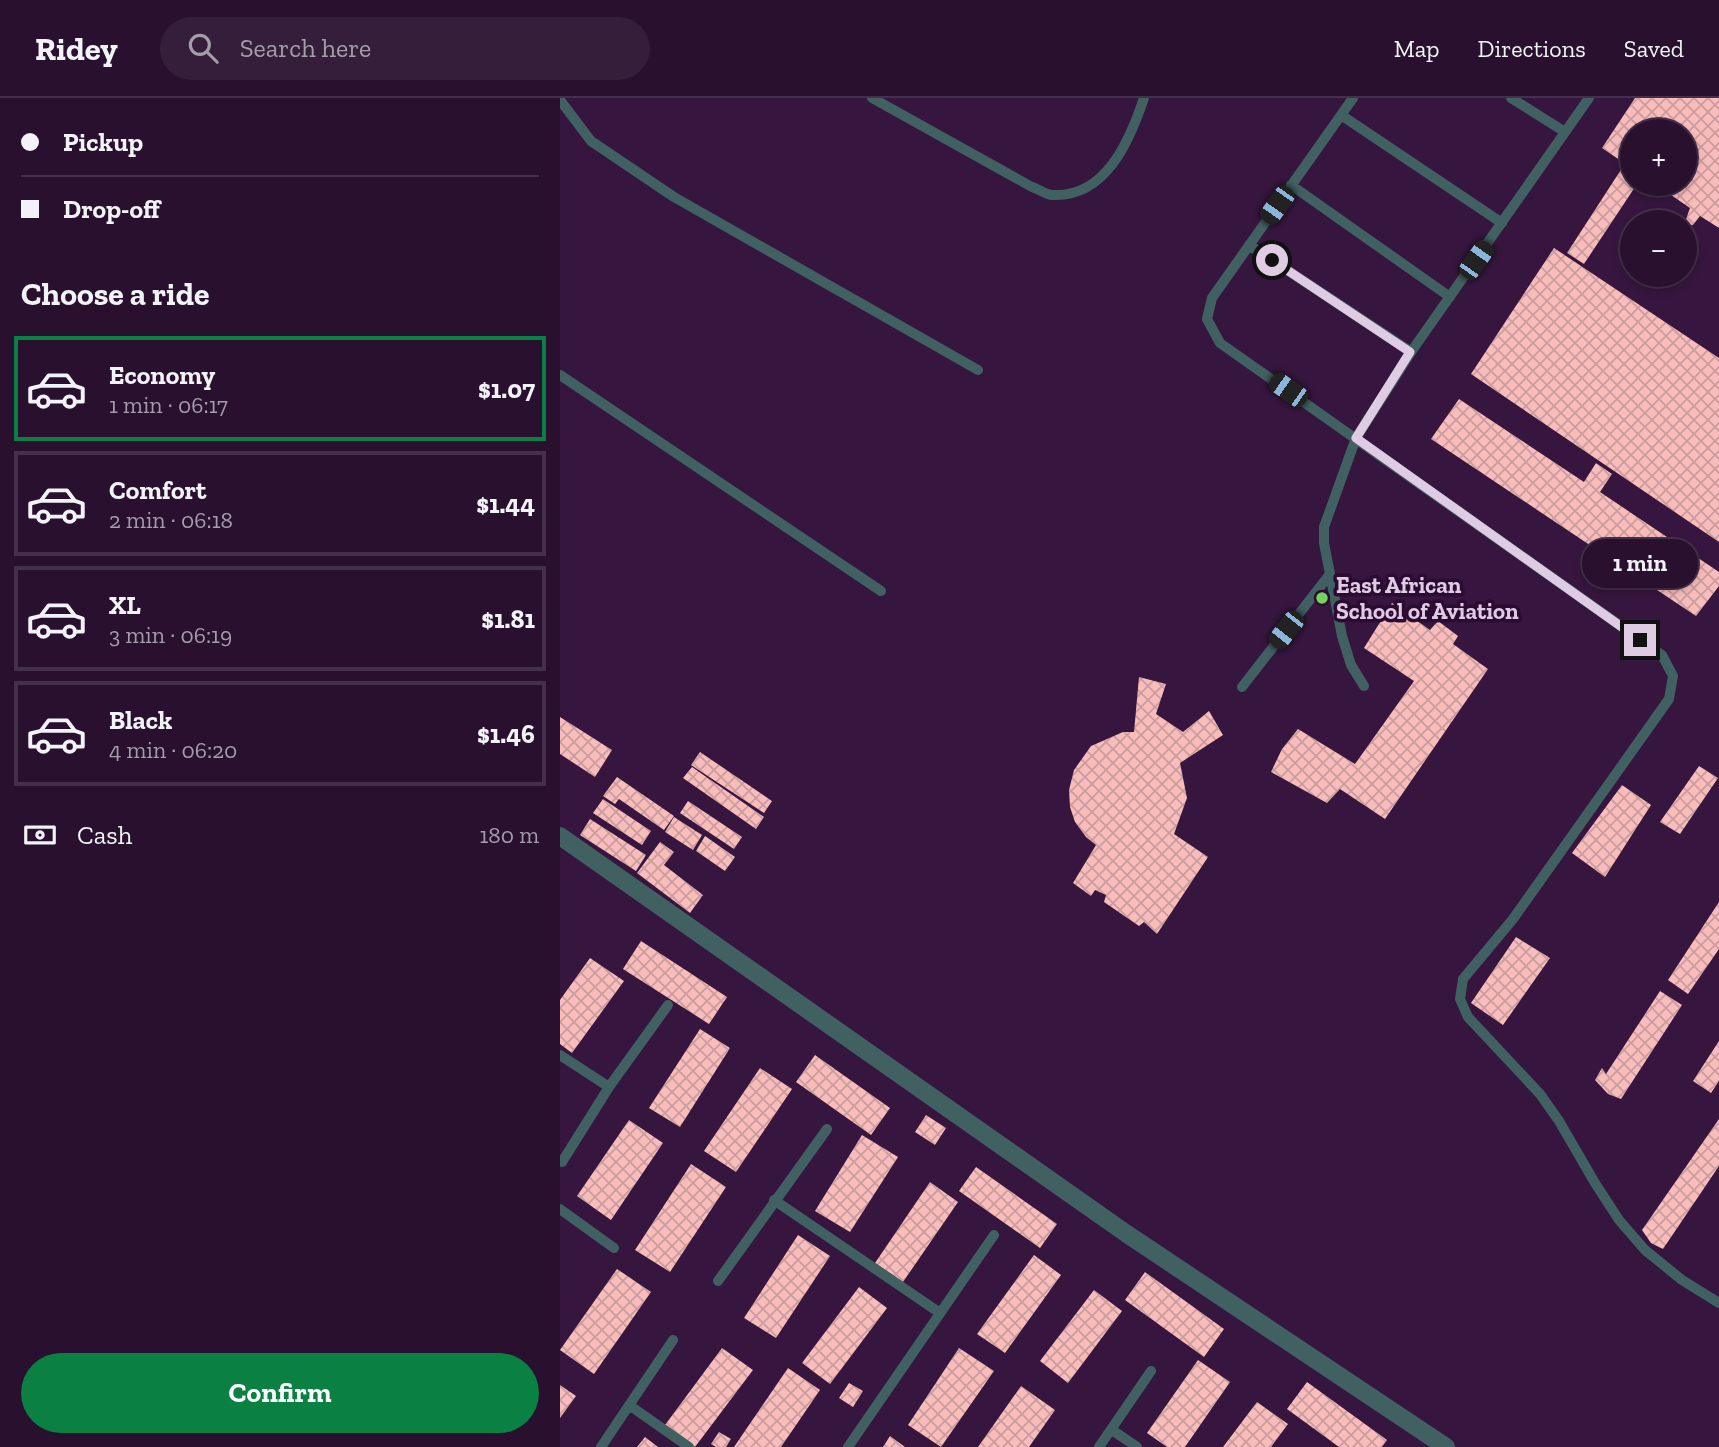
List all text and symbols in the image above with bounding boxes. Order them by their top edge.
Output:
search box [160,17,650,80]
text: Ridey [35,29,118,68]
icon: search [184,29,222,67]
text: Search here [240,32,371,64]
text: Map [1394,34,1440,63]
text: Directions [1478,34,1586,63]
text: Saved [1624,34,1684,63]
map controls [1620,119,1697,287]
button: + [1620,119,1697,196]
text: Pickup [63,126,143,158]
car [1257,182,1298,228]
text: Drop-off [63,193,160,225]
button: − [1620,210,1697,287]
car [1456,237,1497,283]
route start [1256,244,1288,276]
text: Choose a ride [21,275,209,313]
icon: car [25,357,88,420]
text: Economy [109,359,215,391]
car [1265,369,1312,411]
text: $1.07 [478,373,535,405]
text: 1 min · 06:17 [109,391,228,419]
icon: car [25,472,88,535]
text: Comfort [109,474,206,506]
text: $1.44 [476,488,535,520]
text: 2 min · 06:18 [109,506,233,534]
callout: 1 min [1582,538,1698,588]
text: 1 min [1613,549,1667,577]
place label: East African School of Aviation [1336,571,1519,625]
icon: car [25,587,88,650]
text: XL [109,589,141,621]
marker: East African School of Aviation [1314,590,1330,606]
text: $1.81 [481,603,535,635]
car [1265,607,1308,653]
text: 3 min · 06:19 [109,621,232,649]
route end [1624,624,1656,656]
icon: car [25,702,88,765]
text: Black [109,704,172,736]
text: $1.46 [477,718,535,750]
text: 4 min · 06:20 [109,736,237,764]
icon: cash [21,816,59,854]
text: Cash [77,819,132,851]
text: 180 m [479,821,539,849]
button: Confirm [21,1353,539,1433]

